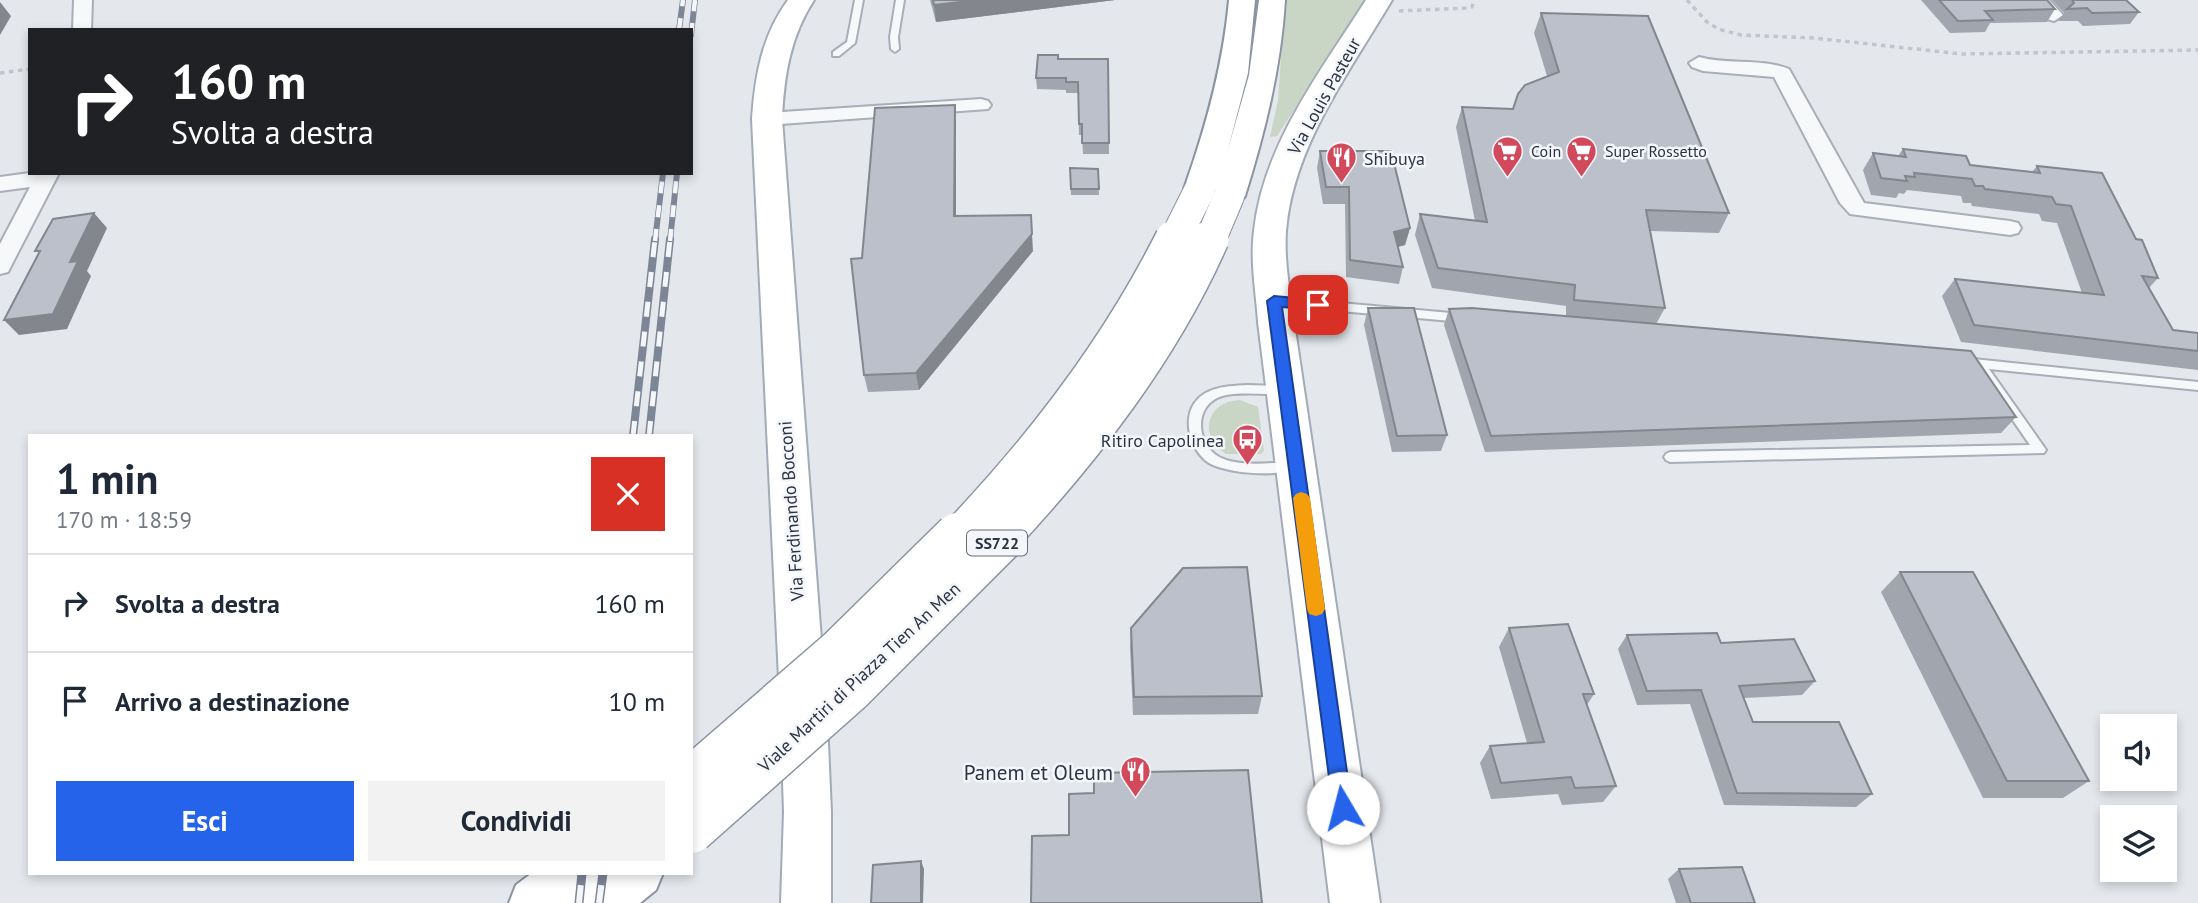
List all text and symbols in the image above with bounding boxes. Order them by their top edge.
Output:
street label: Via Louis Pasteur [1282,33,1366,159]
text: 160 m [171,49,306,113]
icon: right [56,56,147,147]
text: Svolta a destra [171,111,374,153]
supermarket icon: Coin [1491,134,1525,178]
supermarket icon: Super Rossetto [1565,134,1599,178]
restaurant icon: Shibuya [1324,141,1358,185]
place label: Coin [1531,141,1561,161]
place label: Super Rossetto [1605,141,1707,161]
place label: Shibuya [1364,147,1425,170]
pin [1288,275,1348,335]
icon: arrive [1299,286,1337,324]
street label: Via Ferdinando Bocconi [773,420,809,603]
bus stop icon: Ritiro Capolinea [1230,423,1264,467]
place label: Ritiro Capolinea [1101,429,1224,452]
text: 1 min [56,451,158,506]
button: close [591,457,665,531]
text: 170 m · 18:59 [56,505,192,534]
road number: SS722 [967,530,1027,556]
street label: Viale Martiri di Piazza Tien An Men [752,577,965,778]
icon: right [56,584,94,622]
text: Svolta a destra [115,587,280,620]
text: 160 m [594,587,665,620]
icon: arrive [56,682,94,720]
text: Arrivo a destinazione [115,685,350,718]
text: 10 m [609,685,665,718]
map controls [2100,714,2177,882]
button: sound [2100,714,2177,791]
restaurant icon: Panem et Oleum [1119,755,1153,799]
place label: Panem et Oleum [964,759,1113,786]
position arrow [1306,771,1380,845]
button: Esci [56,781,354,861]
button: Condividi [368,781,665,861]
button: layers [2100,805,2177,882]

